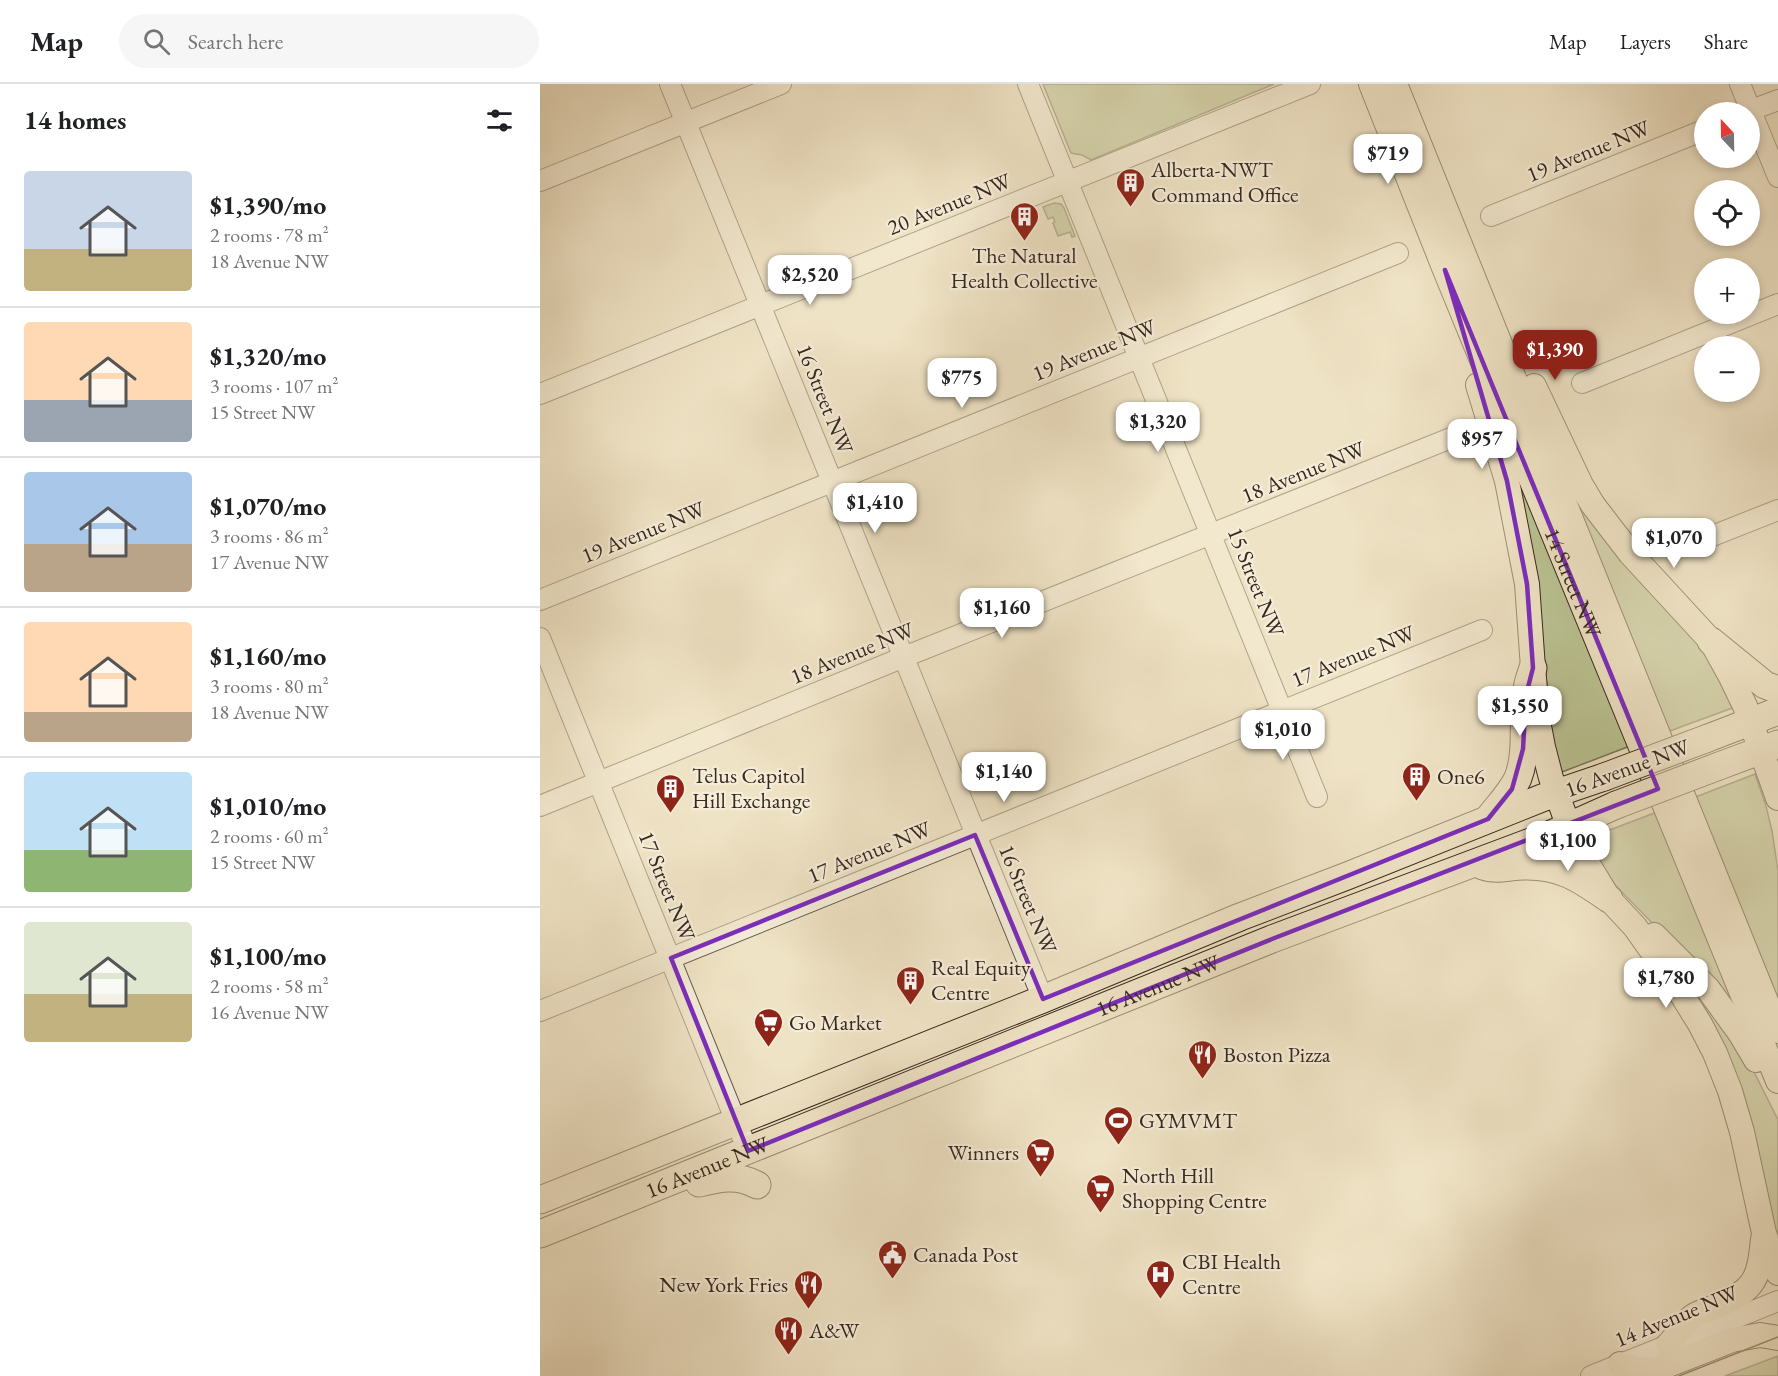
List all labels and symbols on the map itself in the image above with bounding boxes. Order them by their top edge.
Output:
north arrow [1694,102,1760,168]
street label: 19 Avenue NW [1522,113,1655,189]
pin: $719 [1352,134,1424,185]
place label: Alberta-NWT Command Office [1150,155,1299,209]
street label: 20 Avenue NW [883,166,1016,242]
building icon: Alberta-NWT Command Office [1114,166,1146,208]
building icon: The Natural Health Collective [1008,200,1040,242]
place label: The Natural Health Collective [950,241,1098,295]
pin: $2,520 [761,255,859,306]
street label: 19 Avenue NW [1028,312,1161,388]
pin: $1,390 [1506,330,1604,381]
street label: 16 Street NW [790,340,860,459]
pin: $775 [926,358,998,409]
pin: $1,320 [1109,402,1207,453]
pin: $957 [1446,419,1518,470]
street label: 18 Avenue NW [1237,434,1370,510]
pin: $1,410 [826,483,924,534]
street label: 19 Avenue NW [577,494,710,570]
pin: $1,070 [1625,518,1723,569]
street label: 15 Street NW [1221,523,1291,642]
street label: 14 Street NW [1538,523,1609,642]
pin: $1,160 [953,588,1051,639]
street label: 18 Avenue NW [786,615,919,691]
street label: 17 Avenue NW [1287,618,1420,694]
pin: $1,550 [1471,686,1569,737]
pin: $1,010 [1234,710,1332,761]
street label: 16 Avenue NW [1561,732,1694,804]
pin: $1,140 [955,752,1053,803]
building icon: One6 [1400,760,1432,802]
place label: Telus Capitol Hill Exchange [692,761,811,815]
place label: One6 [1437,762,1485,791]
building icon: Telus Capitol Hill Exchange [655,772,687,814]
street label: 17 Avenue NW [803,814,936,890]
pin: $1,100 [1519,821,1617,872]
street label: 17 Street NW [632,827,702,946]
street label: 16 Street NW [992,840,1064,959]
street label: 16 Avenue NW [1092,947,1225,1023]
place label: Real Equity Centre [931,953,1031,1007]
pin: $1,780 [1617,958,1715,1009]
building icon: Real Equity Centre [894,964,926,1006]
supermarket icon: Go Market [752,1006,784,1048]
place label: Go Market [789,1008,882,1037]
restaurant icon: Boston Pizza [1186,1038,1218,1080]
place label: Boston Pizza [1223,1040,1331,1069]
sports icon: GYMVMT [1102,1104,1134,1146]
place label: GYMVMT [1139,1106,1237,1135]
street label: 16 Avenue NW [641,1129,774,1205]
supermarket icon: Winners [1024,1136,1056,1178]
place label: Winners [948,1138,1019,1167]
place label: North Hill Shopping Centre [1122,1161,1267,1215]
supermarket icon: North Hill Shopping Centre [1085,1172,1117,1214]
public building icon: Canada Post [876,1238,908,1280]
place label: Canada Post [913,1240,1018,1269]
place label: CBI Health Centre [1182,1247,1281,1301]
hospital icon: CBI Health Centre [1145,1258,1177,1300]
restaurant icon: New York Fries [793,1268,825,1310]
place label: New York Fries [659,1270,788,1299]
street label: 14 Avenue NW [1610,1278,1743,1354]
restaurant icon: A&W [772,1314,804,1356]
place label: A&W [808,1316,860,1345]

